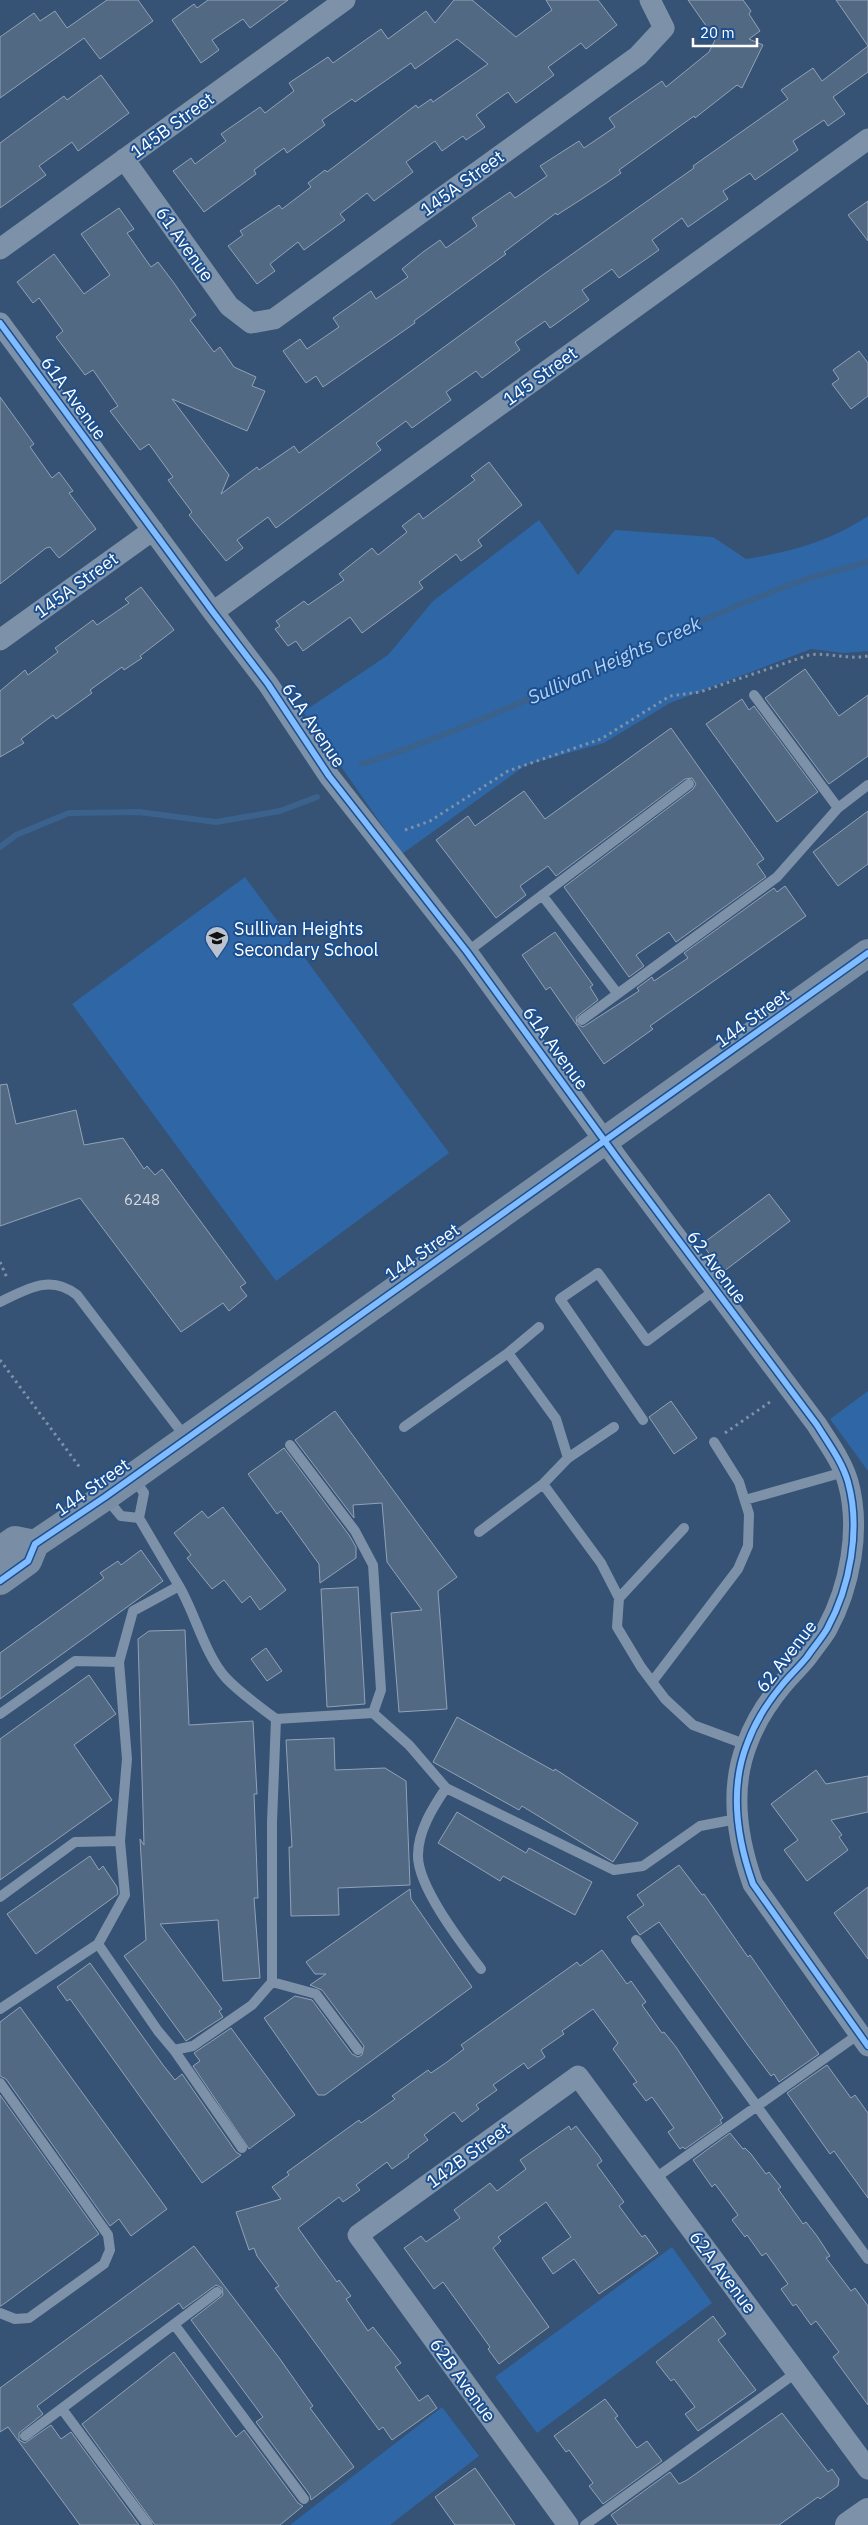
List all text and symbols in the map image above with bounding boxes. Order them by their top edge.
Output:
scale bar [693,15,757,47]
text: 20 m [700,23,735,42]
street label: 145B Street [126,87,218,163]
street label: 145A Street [416,145,508,221]
street label: 61 Avenue [151,202,219,286]
street label: 145 Street [498,341,582,411]
street label: 61A Avenue [36,352,112,444]
street label: 145A Street [30,547,122,623]
water label: Sullivan Heights Creek [524,611,705,709]
street label: 61A Avenue [277,678,351,772]
place label: Sullivan Heights Secondary School [234,917,379,961]
school or university icon: Sullivan Heights Secondary School [204,925,230,959]
street label: 144 Street [710,983,794,1053]
street label: 61A Avenue [518,1002,594,1094]
house number: 6248 [124,1190,160,1209]
street label: 144 Street [380,1218,464,1286]
street label: 62 Avenue [682,1226,752,1308]
street label: 144 Street [50,1453,134,1521]
street label: 62 Avenue [750,1615,822,1697]
street label: 142B Street [422,2117,514,2193]
street label: 62A Avenue [684,2226,762,2318]
street label: 62B Avenue [425,2334,501,2426]

